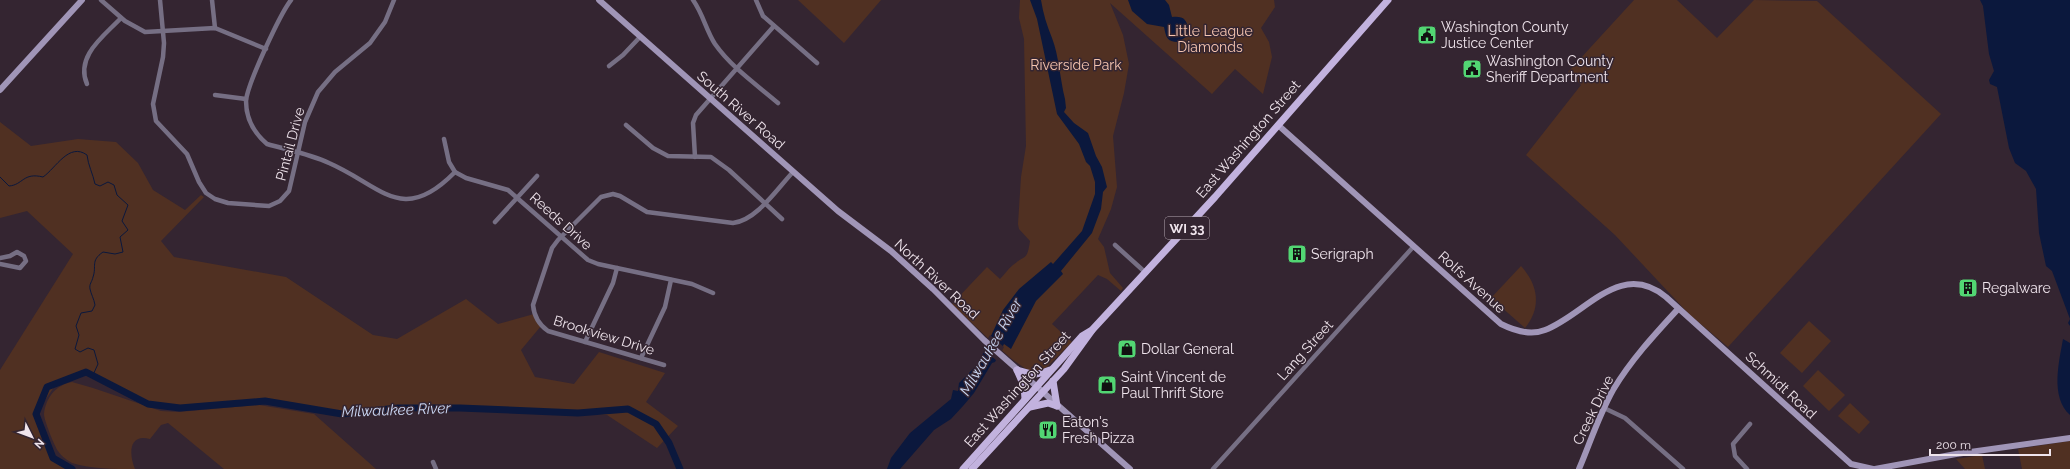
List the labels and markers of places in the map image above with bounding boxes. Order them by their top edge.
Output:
place label: Washington County Justice Center [1441,19,1569,51]
public building icon: Washington County Justice Center [1416,24,1438,46]
place label: Washington County Sheriff Department [1486,53,1614,85]
public building icon: Washington County Sheriff Department [1461,58,1483,80]
building icon: Serigraph [1286,243,1308,265]
place label: Serigraph [1311,246,1374,262]
building icon: Regalware [1957,277,1979,299]
place label: Regalware [1982,280,2051,296]
shop icon: Dollar General [1116,338,1138,360]
place label: Dollar General [1141,341,1234,357]
place label: Saint Vincent de Paul Thrift Store [1121,369,1226,401]
shop icon: Saint Vincent de Paul Thrift Store [1096,374,1118,396]
place label: Eaton's Fresh Pizza [1062,414,1134,446]
restaurant icon: Eaton's Fresh Pizza [1037,419,1059,441]

